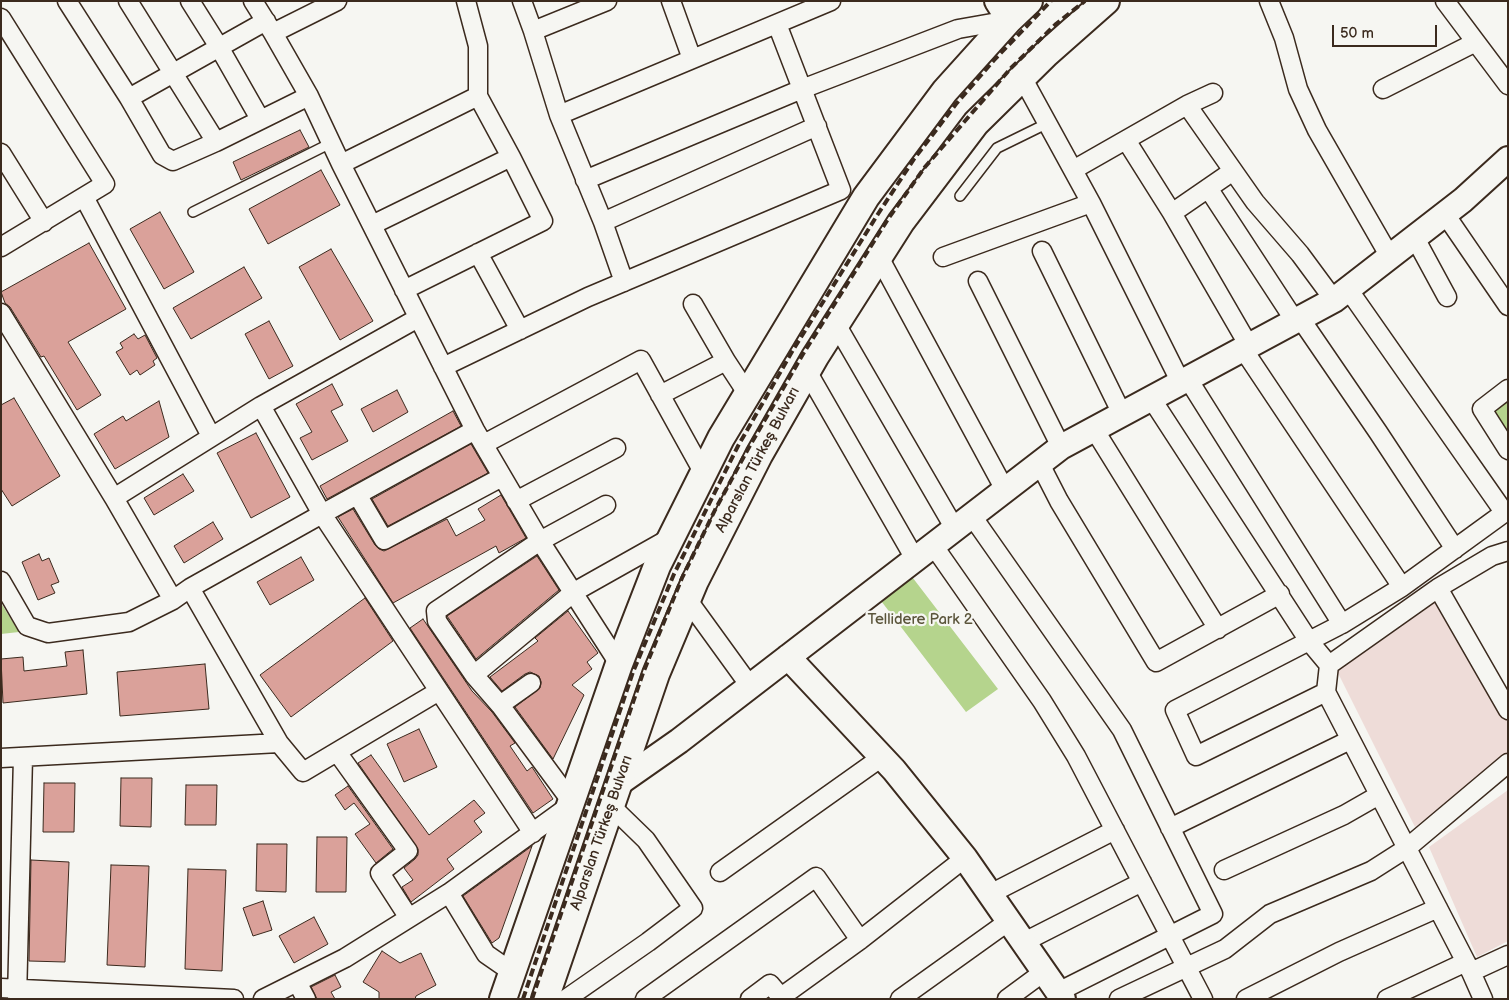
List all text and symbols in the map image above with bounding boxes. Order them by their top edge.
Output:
scale bar [1334,15,1439,47]
text: 50 m [1340,24,1374,43]
street label: Alparslan Türkeş Bulvarı [712,384,804,536]
park label: Tellidere Park 2 [867,611,973,629]
street label: Alparslan Türkeş Bulvarı [567,753,637,913]

